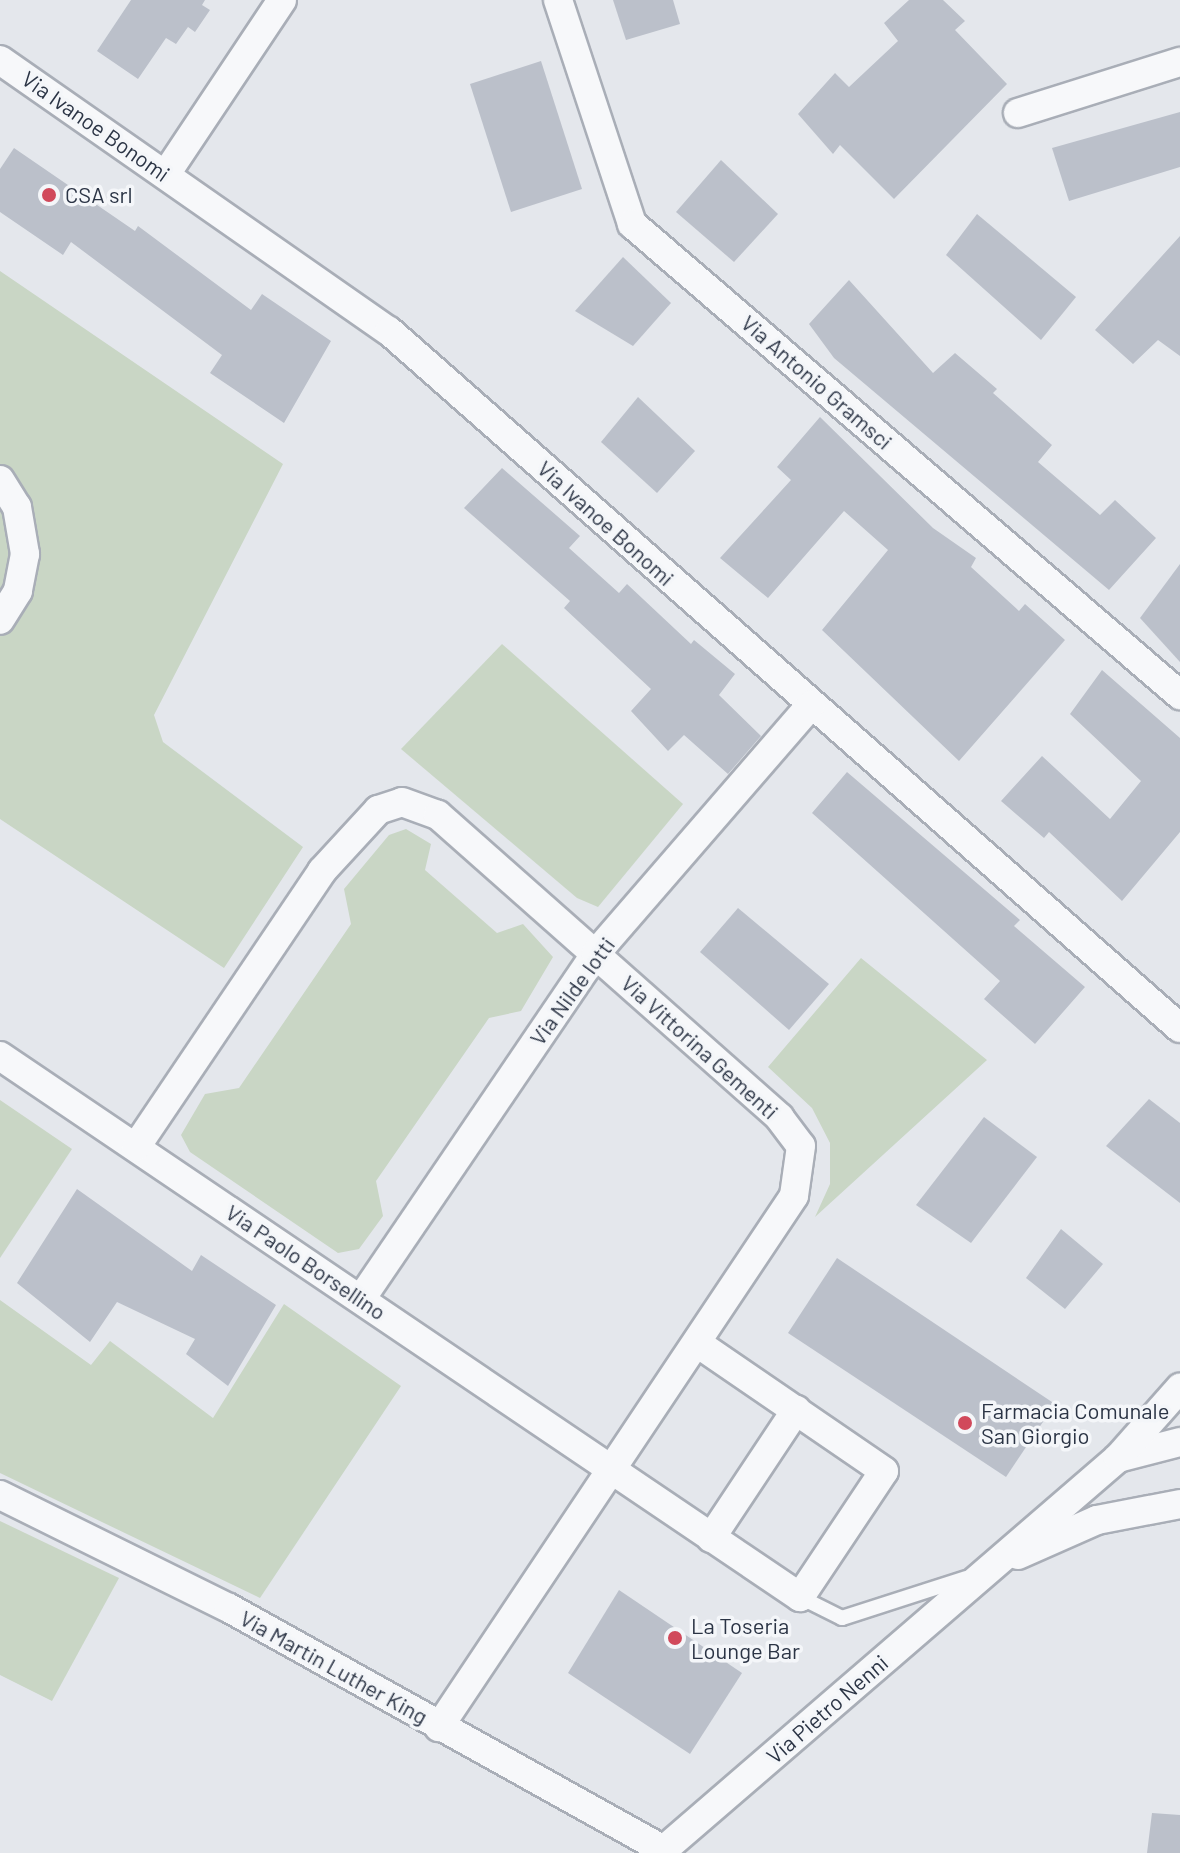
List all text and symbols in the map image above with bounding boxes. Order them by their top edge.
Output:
street label: Via Ivanoe Bonomi [17,65,175,187]
place label: CSA srl [65,182,133,208]
marker: CSA srl [40,186,58,204]
street label: Via Antonio Gramsci [736,309,898,455]
street label: Via Ivanoe Bonomi [532,455,680,591]
street label: Via Nilde Iotti [524,932,620,1050]
street label: Via Vittorina Gementi [616,970,784,1124]
street label: Via Paolo Borsellino [221,1199,391,1325]
place label: Farmacia Comunale San Giorgio [981,1397,1169,1448]
marker: Farmacia Comunale San Giorgio [956,1414,974,1432]
street label: Via Martin Luther King [236,1605,432,1729]
place label: La Toseria Lounge Bar [691,1612,800,1664]
marker: La Toseria Lounge Bar [666,1629,684,1647]
street label: Via Pietro Nenni [761,1649,893,1769]

